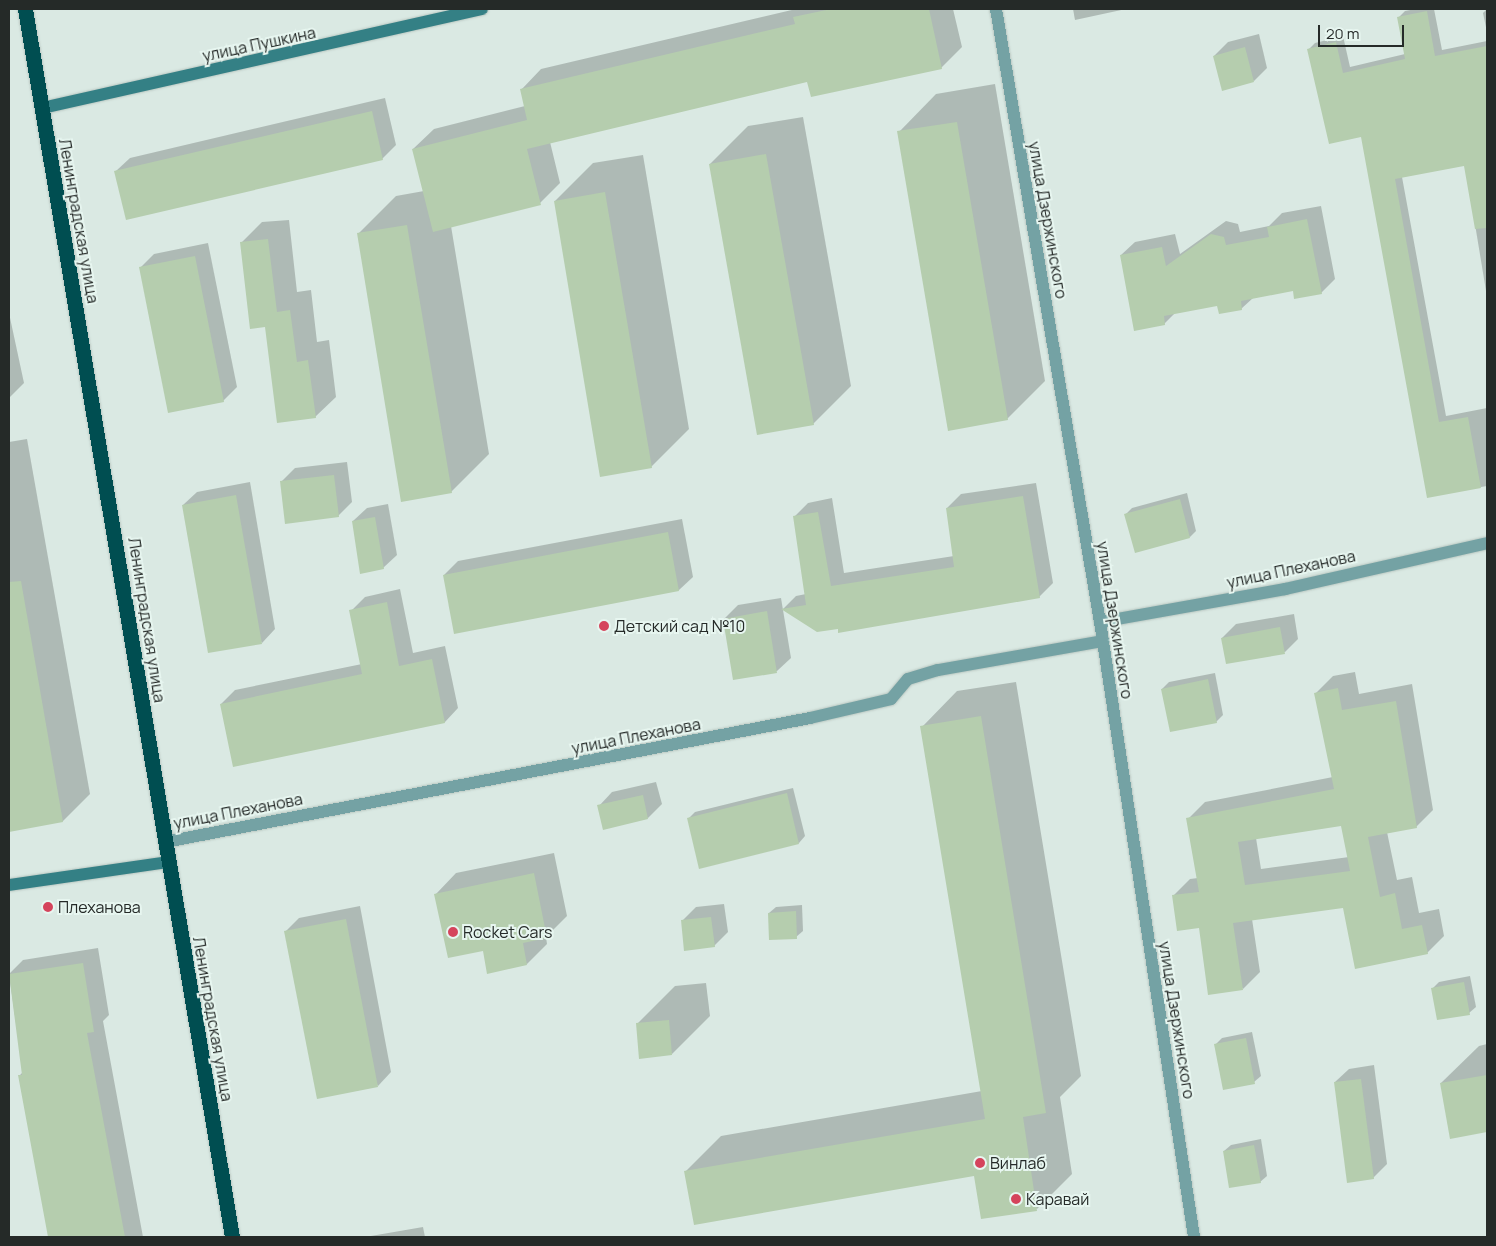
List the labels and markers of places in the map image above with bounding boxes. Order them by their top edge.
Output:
place label: Детский сад №10 [614,616,745,636]
marker: Детский сад №10 [598,620,610,632]
place label: Плеханова [58,897,141,917]
marker: Плеханова [42,901,54,913]
place label: Rocket Cars [463,922,552,942]
marker: Rocket Cars [447,926,459,938]
place label: Винлаб [990,1153,1046,1173]
marker: Винлаб [974,1157,986,1169]
place label: Каравай [1026,1189,1089,1209]
marker: Каравай [1010,1193,1022,1205]

